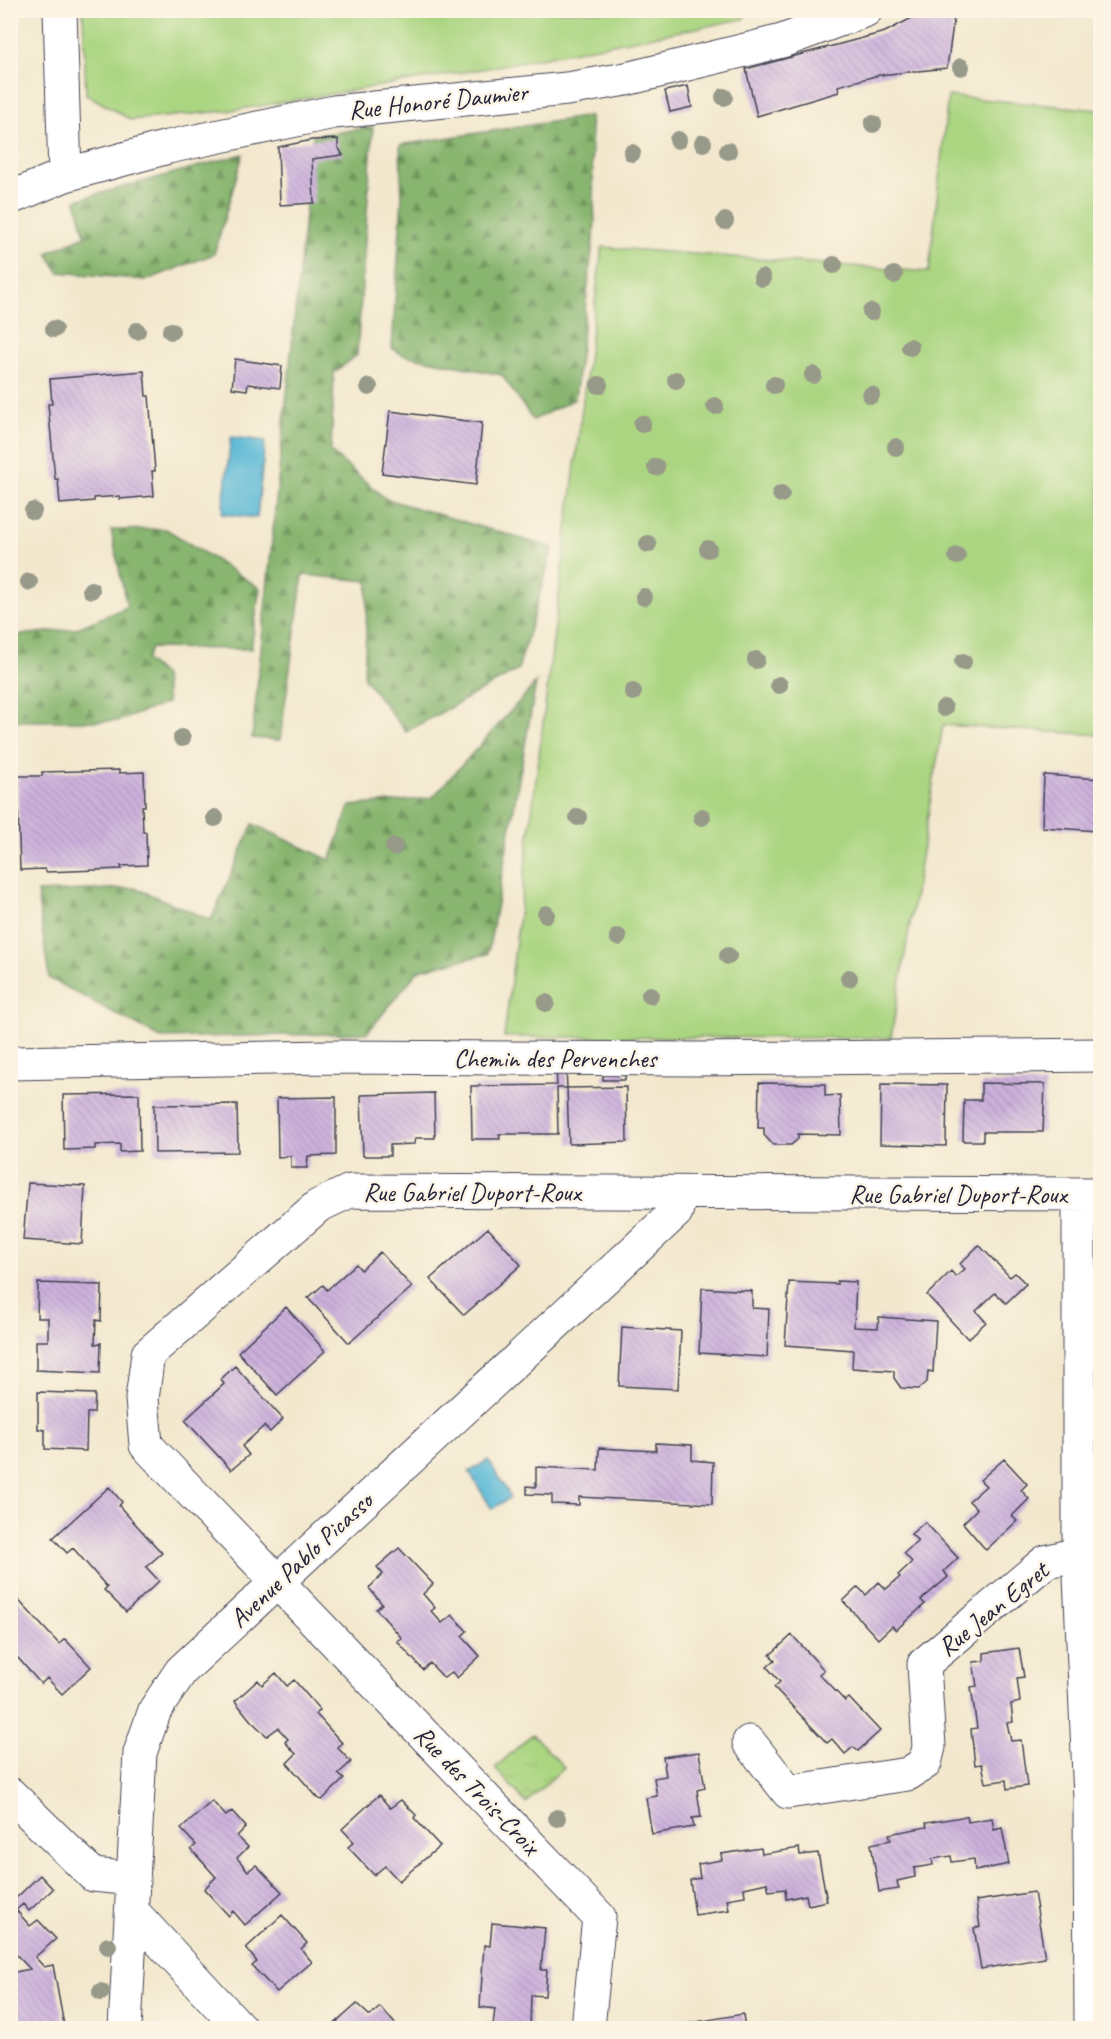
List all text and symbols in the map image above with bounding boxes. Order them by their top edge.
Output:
street label: Rue Honoré Daumier [347,75,531,127]
street label: Chemin des Pervenches [454,1042,658,1075]
street label: Rue Gabriel Duport-Roux [363,1176,583,1209]
street label: Rue Gabriel Duport-Roux [849,1178,1069,1211]
street label: Avenue Pablo Picasso [222,1483,382,1635]
street label: Rue Jean Egret [931,1553,1057,1664]
street label: Rue des Trois-Croix [407,1718,548,1863]

